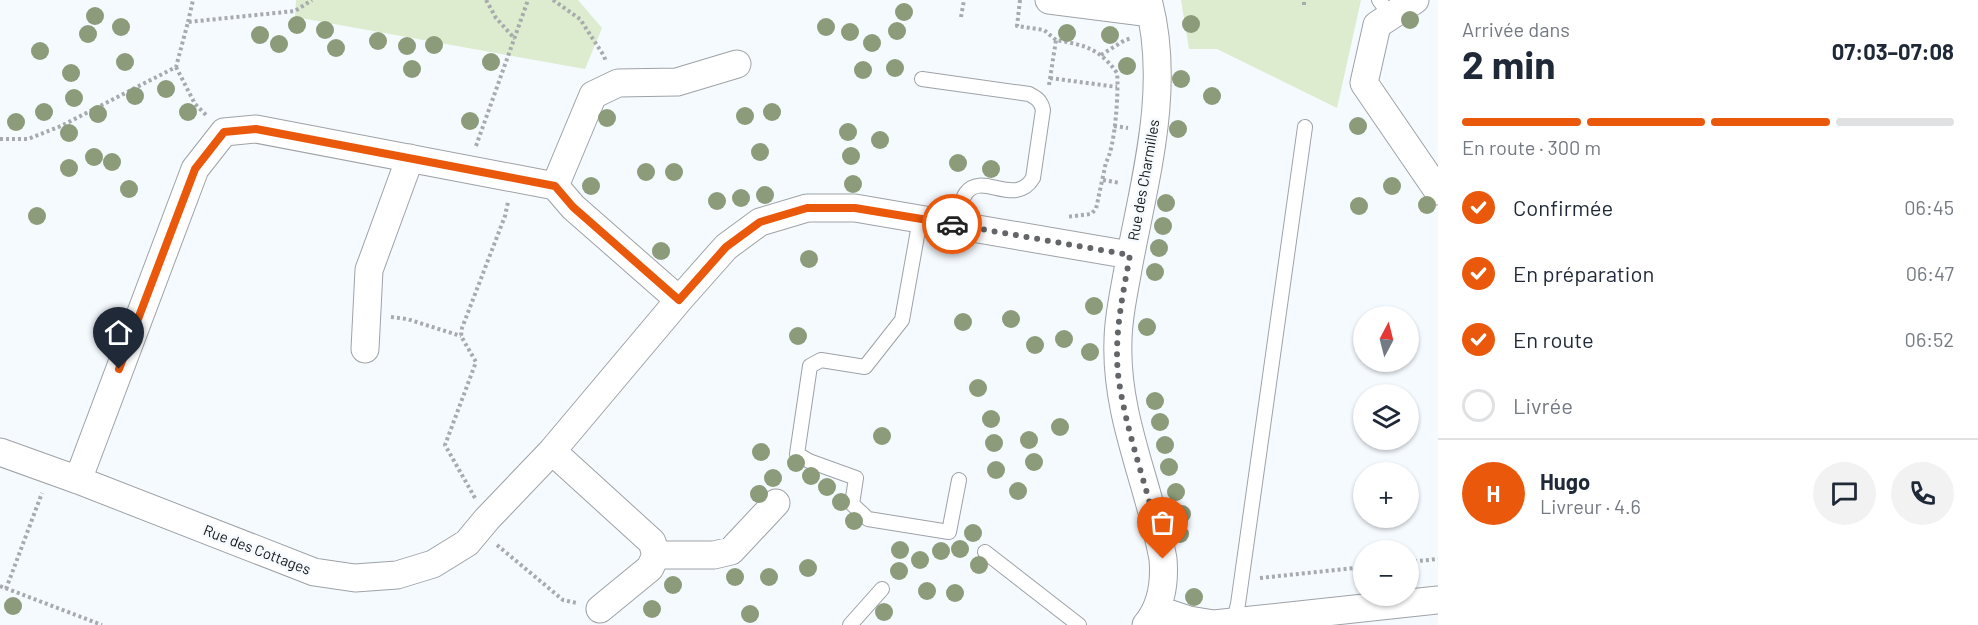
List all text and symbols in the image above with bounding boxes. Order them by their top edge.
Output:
text: Arrivée dans [1462,17,1570,41]
text: 07:03–07:08 [1832,38,1954,64]
text: 2 min [1462,40,1555,87]
street label: Rue des Charmilles [1123,118,1163,242]
text: En route · 300 m [1462,135,1601,159]
icon: check [1462,191,1495,224]
courier [922,194,982,254]
text: Confirmée [1513,194,1613,220]
text: 06:45 [1904,195,1954,219]
icon: car [936,208,969,241]
icon: check [1462,257,1495,290]
text: En préparation [1513,260,1654,286]
text: 06:47 [1906,261,1954,285]
north arrow [1353,306,1419,372]
map controls [1353,306,1419,606]
pin [93,307,144,369]
icon: home [102,316,135,349]
icon: check [1462,323,1495,356]
text: En route [1513,326,1594,352]
text: 06:52 [1905,327,1954,351]
button: layers [1353,384,1419,450]
text: Livrée [1513,392,1573,418]
button: + [1353,462,1419,528]
button: chat [1813,462,1876,525]
button: phone [1891,462,1954,525]
text: Hugo [1540,468,1590,494]
text: H [1487,480,1500,506]
text: Livreur · 4.6 [1540,494,1641,518]
pin [1137,497,1188,559]
icon: bag [1146,506,1179,539]
street label: Rue des Cottages [201,520,313,578]
button: − [1353,540,1419,606]

